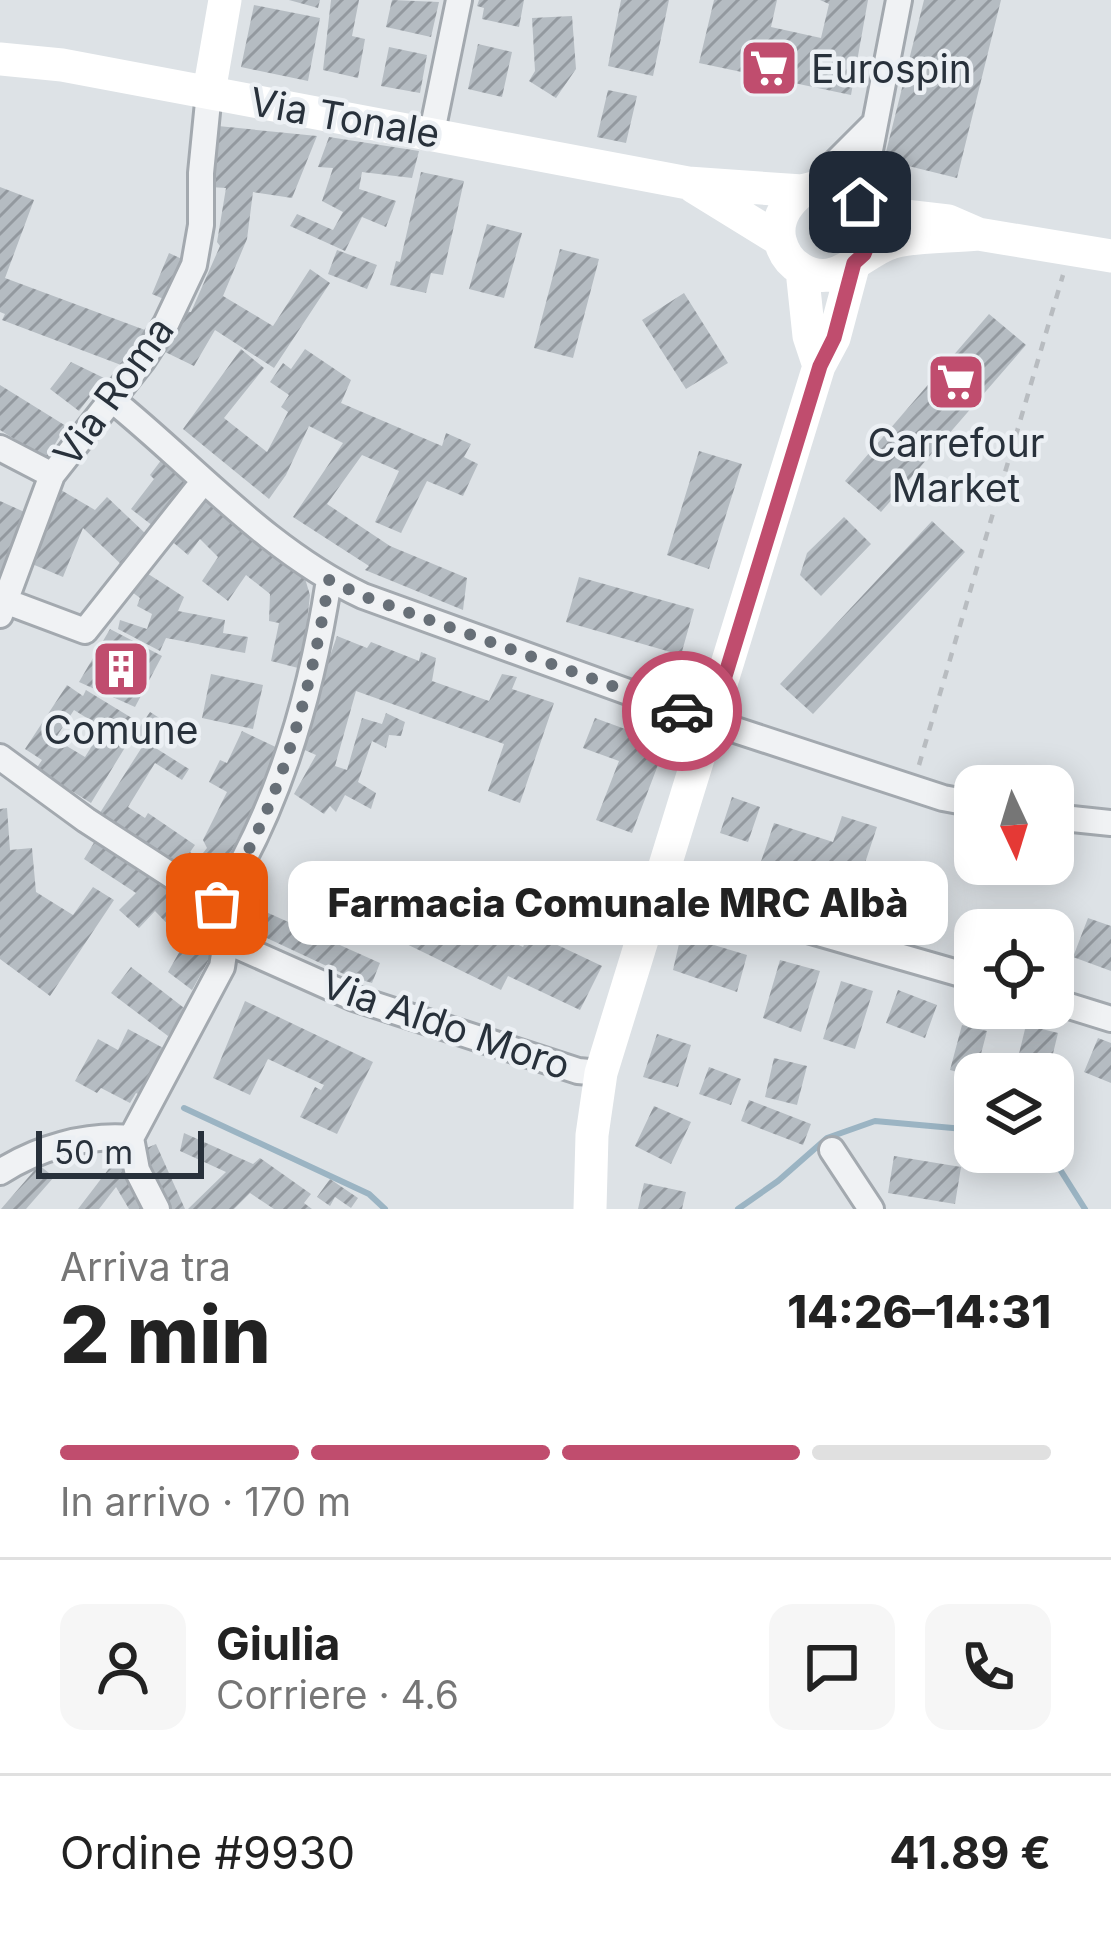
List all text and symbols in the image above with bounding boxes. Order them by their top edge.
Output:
supermarket icon: Eurospin [738,37,800,99]
place label: Eurospin [811,45,972,92]
street label: Via Tonale [246,77,444,157]
pin [809,151,911,253]
icon: home [827,169,893,235]
street label: Via Roma [43,307,183,475]
supermarket icon: Carrefour Market [925,351,987,413]
place label: Carrefour Market [868,419,1044,511]
building icon: Comune [90,638,152,700]
courier [622,651,742,771]
icon: car [649,678,715,744]
place label: Comune [44,706,198,753]
north arrow [954,765,1074,885]
map controls [954,765,1074,1173]
pin [166,853,268,955]
callout: Farmacia Comunale MRC Albà [289,862,949,946]
icon: bag [184,871,250,937]
text: Farmacia Comunale MRC Albà [328,879,908,926]
button: locate [954,909,1074,1029]
street label: Via Aldo Moro [316,959,576,1089]
button: layers [954,1053,1074,1173]
scale bar [36,1125,204,1178]
text: 50 m [54,1132,133,1172]
text: Arriva tra [60,1243,231,1290]
text: 14:26–14:31 [787,1284,1051,1339]
text: 2 min [60,1287,271,1382]
text: In arrivo · 170 m [60,1478,351,1525]
button: person [60,1604,186,1730]
button: chat [769,1604,895,1730]
button: phone [925,1604,1051,1730]
text: Giulia [216,1616,341,1671]
text: Corriere · 4.6 [216,1671,459,1718]
text: Ordine #9930 [60,1825,355,1880]
text: 41.89 € [889,1825,1051,1880]

